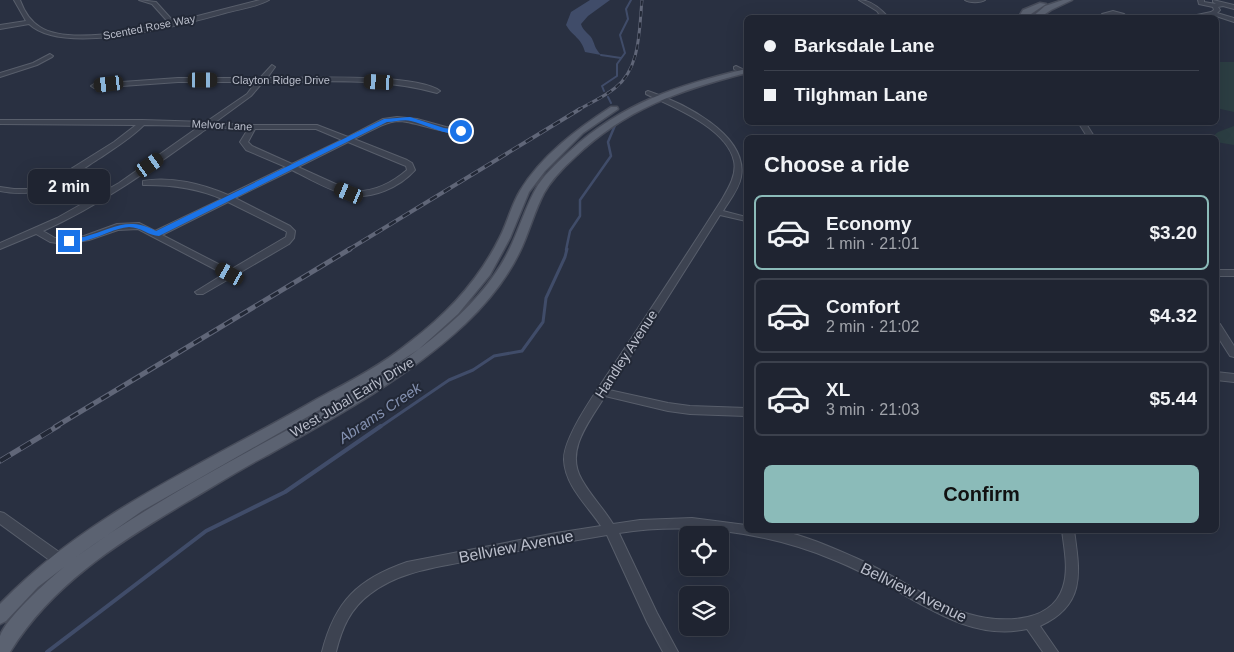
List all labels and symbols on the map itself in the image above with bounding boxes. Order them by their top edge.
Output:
street label: Scented Rose Way [102,12,197,42]
car [188,73,218,88]
street label: Clayton Ridge Drive [232,74,330,86]
car [363,74,394,90]
car [93,75,124,93]
street label: Melvor Lane [191,117,253,133]
route start [450,120,472,142]
car [133,150,166,180]
callout: 2 min [28,168,110,204]
car [332,180,365,206]
route end [58,230,80,252]
car [213,260,246,288]
street label: Handley Avenue [592,307,661,401]
street label: West Jubal Early Drive [287,354,417,440]
water label: Abrams Creek [334,378,425,447]
street label: Bellview Avenue [457,527,575,566]
street label: Bellview Avenue [858,559,970,626]

